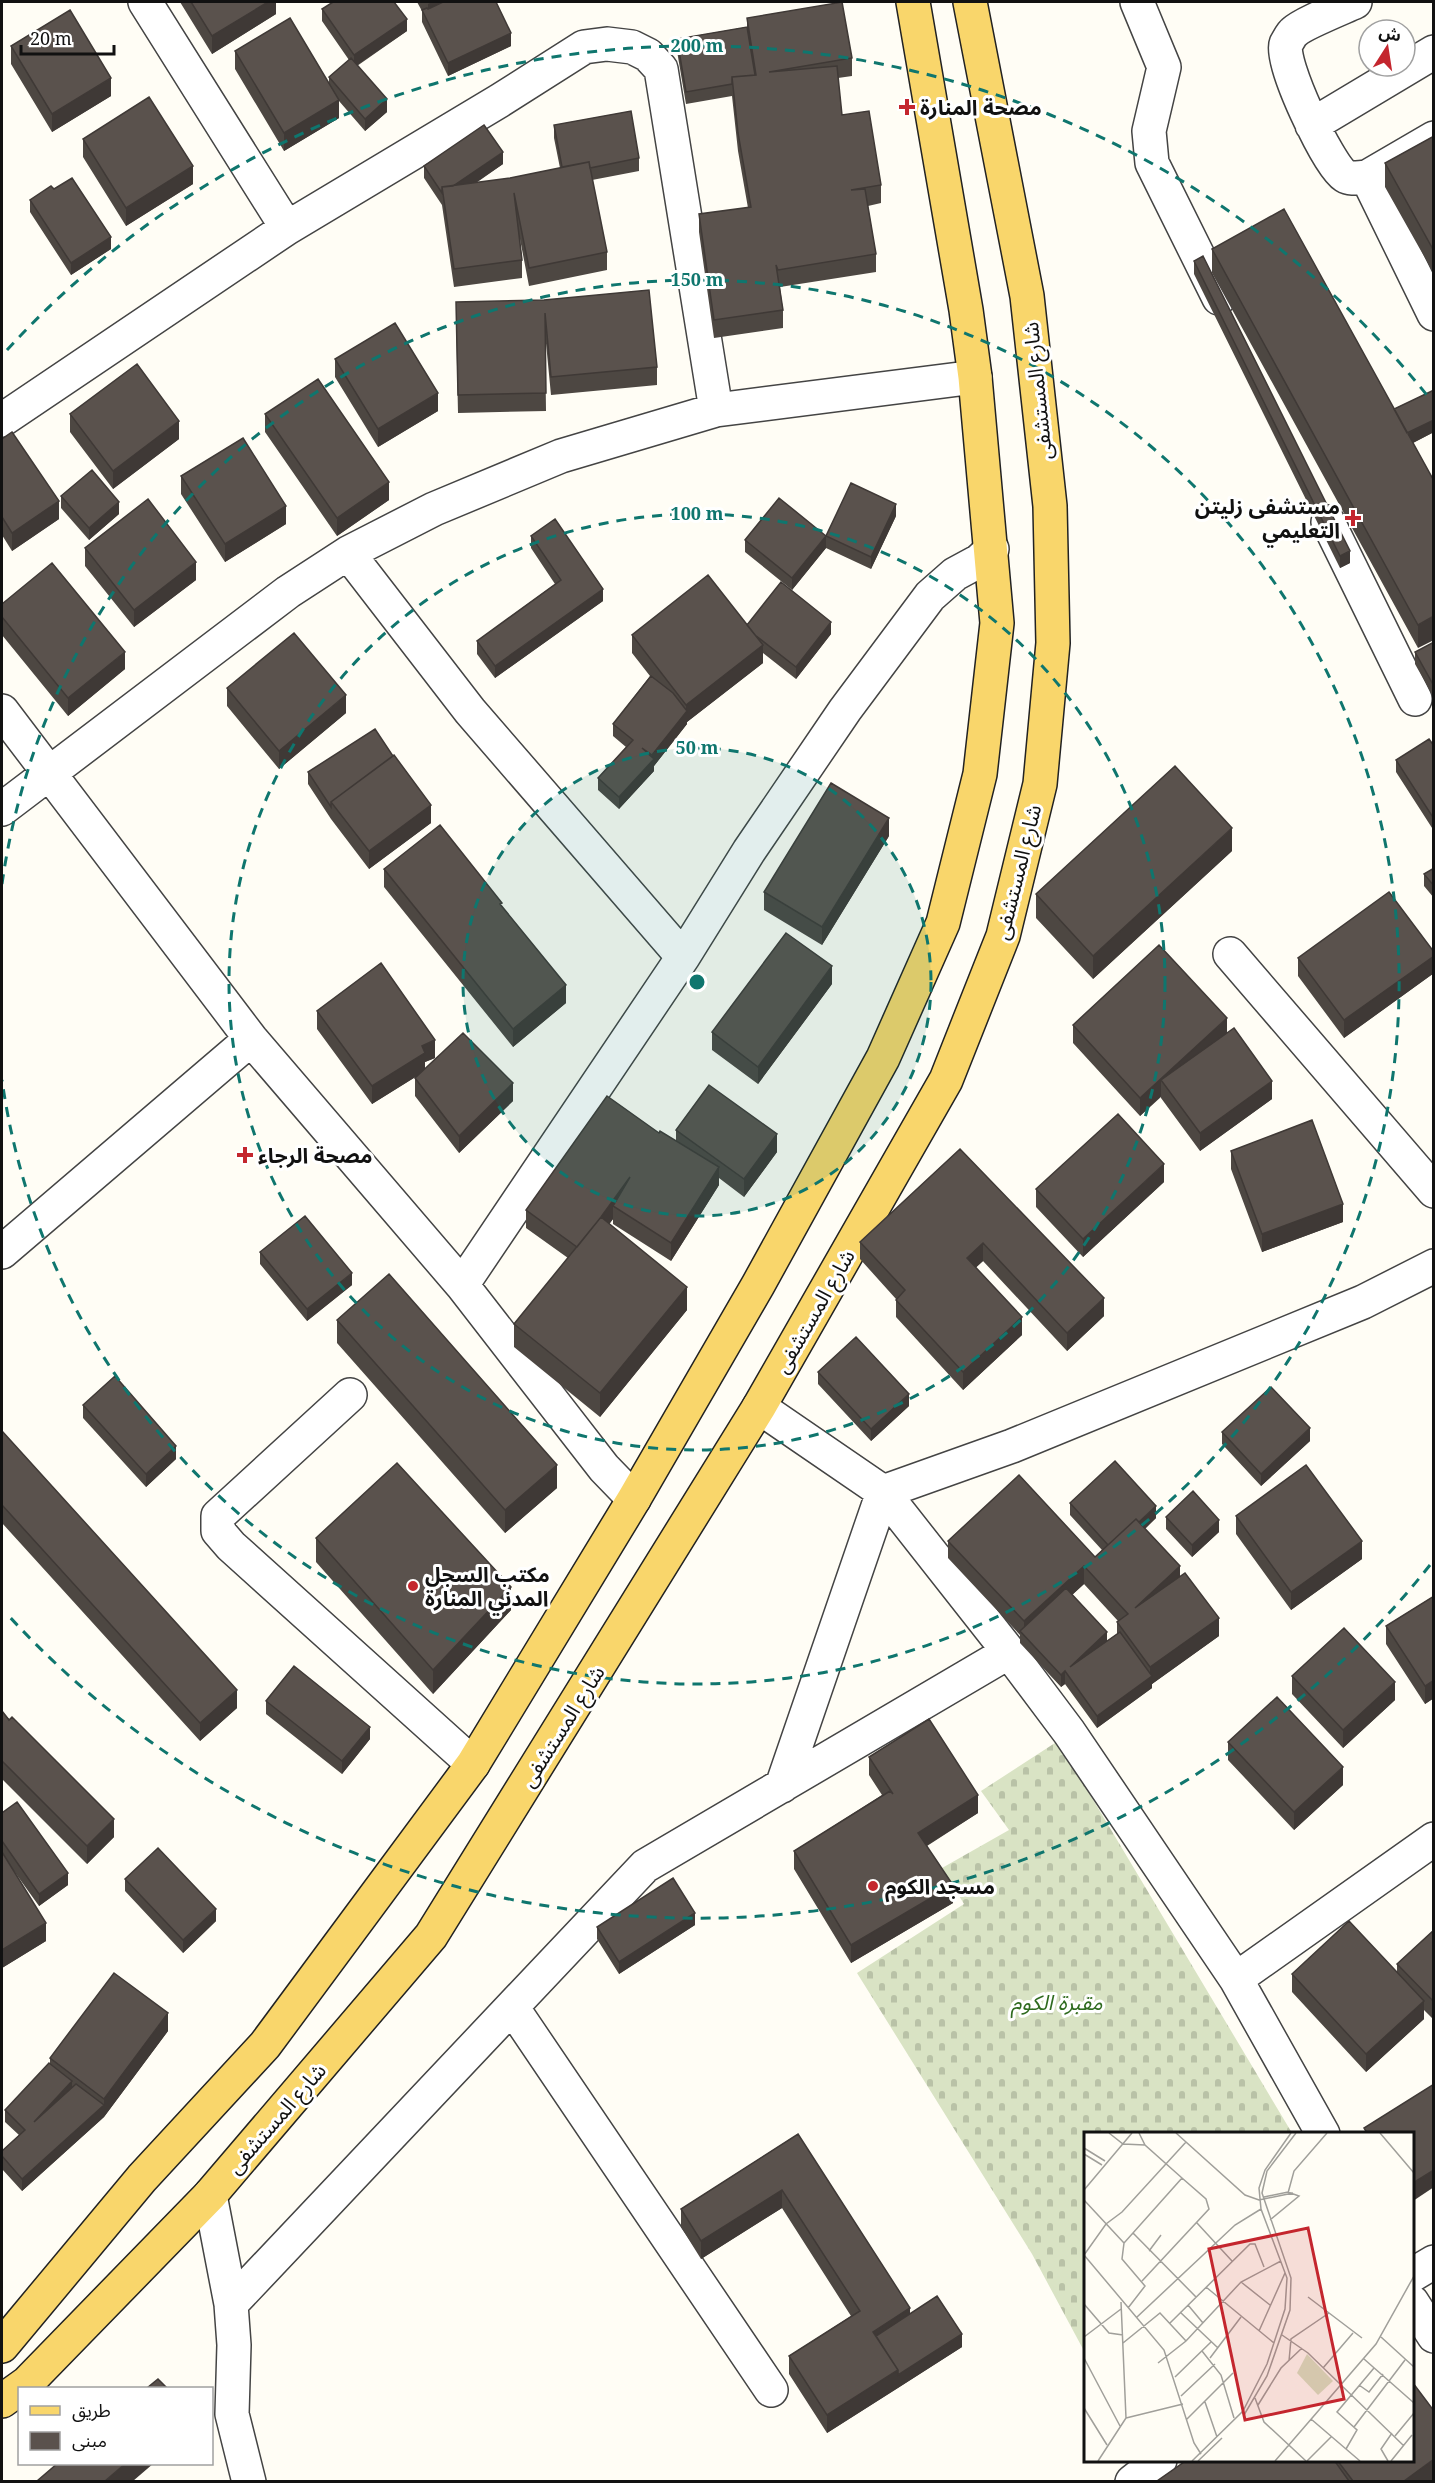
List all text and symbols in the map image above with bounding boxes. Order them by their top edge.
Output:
scale bar [21,18,114,56]
north arrow [1357,18,1417,78]
text: ش [1377,20,1403,46]
text: 20 m [30,26,72,50]
text: 200 m [671,33,724,57]
place label: مصحة المنارة [920,93,1042,121]
marker: مصحة المنارة [898,98,916,116]
text: 150 m [671,267,724,291]
street label: شارع المستشفى [1016,321,1060,461]
place label: مستشفى زليتن التعليمي [1195,492,1340,548]
text: 100 m [671,501,724,525]
marker: مستشفى زليتن التعليمي [1344,509,1362,527]
text: 50 m [676,735,719,759]
street label: شارع المستشفى [987,801,1049,943]
centre of rings [687,972,707,992]
place label: مصحة الرجاء [258,1141,373,1169]
marker: مصحة الرجاء [236,1146,254,1164]
street label: شارع المستشفى [767,1244,862,1379]
place label: مكتب السجل المدني المنارة [425,1560,550,1616]
marker: مكتب السجل المدني المنارة [406,1579,420,1593]
street label: شارع المستشفى [513,1660,612,1793]
place label: مسجد الكوم [885,1872,995,1903]
marker: مسجد الكوم [866,1879,880,1893]
park label: مقبرة الكوم [1010,1988,1103,2019]
street label: شارع المستشفى [220,2057,333,2181]
inset map [1084,2132,1414,2462]
legend [18,2387,213,2465]
text: طريق [72,2398,111,2422]
text: مبنى [72,2428,107,2452]

